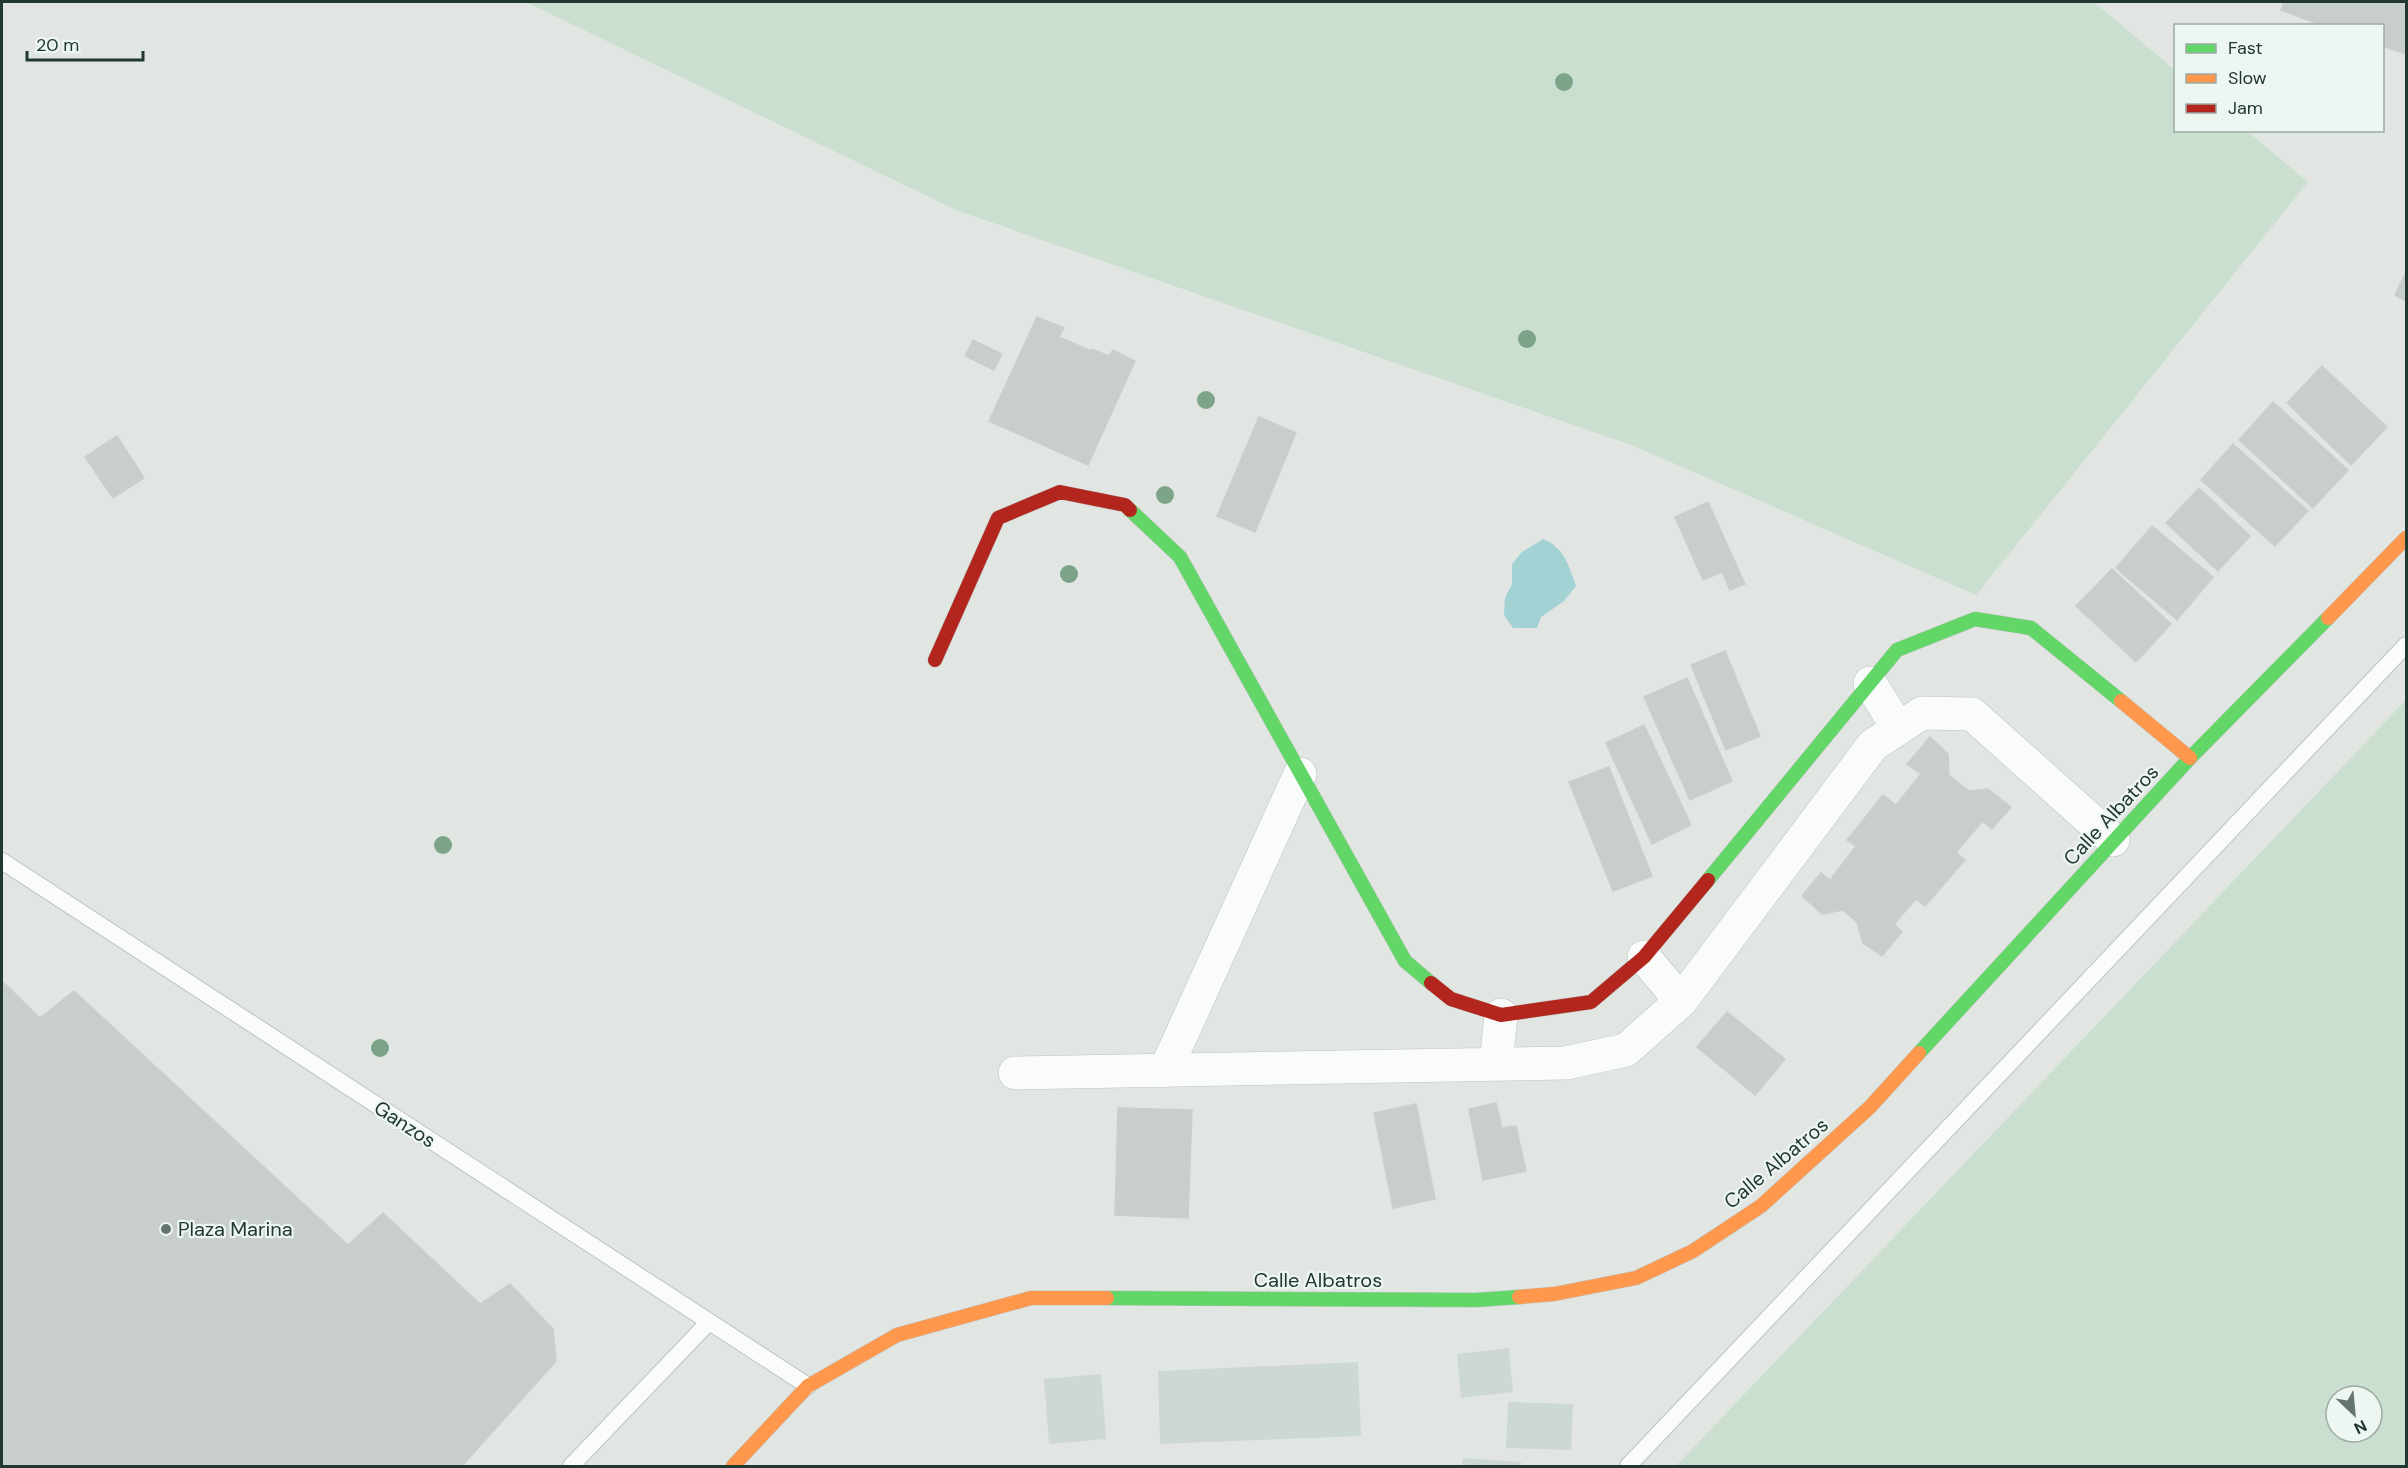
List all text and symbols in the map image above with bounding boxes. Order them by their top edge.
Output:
scale bar [27,24,142,62]
legend [2174,24,2384,132]
text: 20 m [36,33,79,57]
text: Fast [2228,36,2263,60]
text: Slow [2228,66,2267,90]
text: Jam [2228,96,2263,120]
street label: Calle Albatros [2058,759,2164,871]
street label: Ganzos [369,1094,441,1154]
street label: Calle Albatros [1718,1112,1834,1214]
place label: Plaza Marina [178,1216,293,1242]
marker: Plaza Marina [159,1222,173,1236]
street label: Calle Albatros [1254,1267,1382,1293]
north arrow [2324,1384,2384,1444]
text: N [2351,1415,2370,1439]

